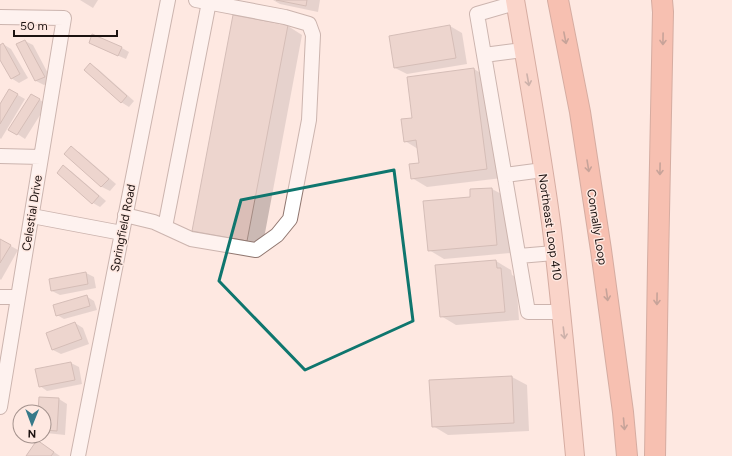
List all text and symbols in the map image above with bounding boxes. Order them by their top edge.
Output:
scale bar [14,12,117,38]
text: 50 m [20,19,48,33]
one-way arrow [561,31,569,44]
one-way arrow [659,32,666,45]
one-way arrow [525,73,533,86]
one-way arrow [584,159,592,172]
one-way arrow [656,162,663,175]
street label: Northeast Loop 410 [536,173,564,282]
street label: Celestial Drive [19,174,45,252]
street label: Springfield Road [108,183,138,273]
street label: Connally Loop [584,188,610,266]
one-way arrow [603,288,611,301]
one-way arrow [653,292,661,305]
one-way arrow [560,326,567,339]
north arrow [12,404,52,444]
one-way arrow [620,417,628,430]
text: N [27,427,36,440]

